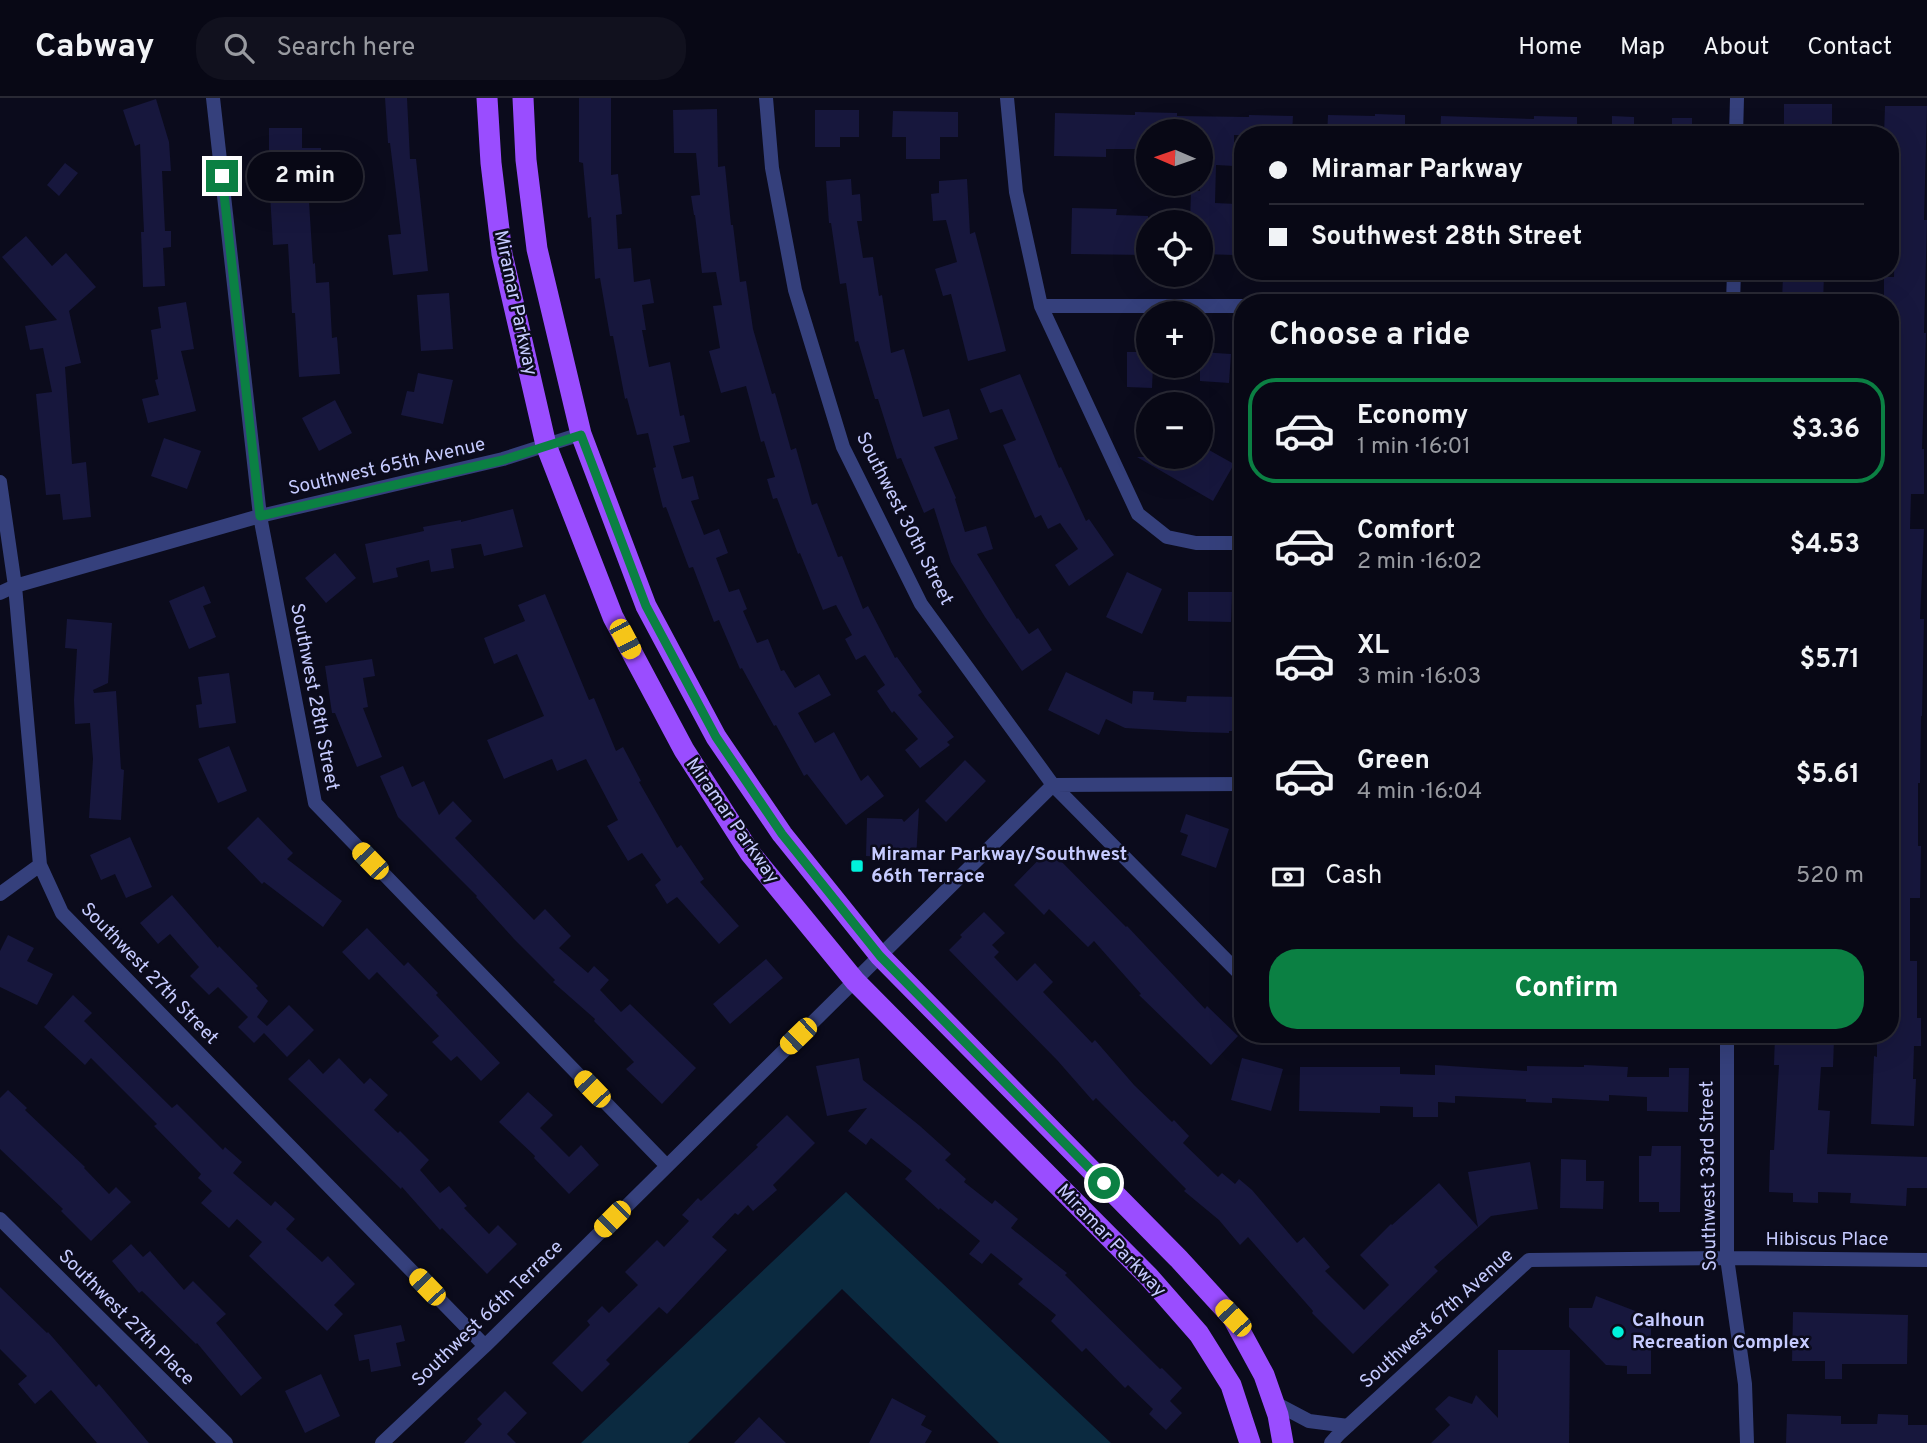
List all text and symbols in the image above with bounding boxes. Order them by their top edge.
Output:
search box [196,17,686,80]
text: Cabway [35,27,154,69]
icon: search [220,29,258,67]
text: Search here [276,32,415,65]
text: Home [1518,33,1582,63]
text: Map [1620,33,1665,63]
text: About [1703,33,1769,63]
text: Contact [1807,33,1892,63]
north arrow [1136,119,1213,196]
map controls [1136,119,1213,469]
callout: 2 min [246,152,362,200]
text: Miramar Parkway [1311,154,1523,187]
route end [206,160,238,192]
text: 2 min [275,162,335,191]
button: locate [1136,210,1213,287]
text: Southwest 28th Street [1311,221,1582,254]
street label: Miramar Parkway [488,228,542,378]
button: + [1136,301,1213,378]
text: Choose a ride [1269,316,1470,356]
button: − [1136,392,1213,469]
icon: car [1273,399,1336,462]
text: Economy [1357,400,1468,433]
text: $3.36 [1791,414,1860,447]
street label: Southwest 30th Street [850,428,958,610]
street label: Southwest 65th Avenue [286,433,488,501]
text: 1 min · 16:01 [1357,433,1471,462]
icon: car [1273,514,1336,577]
text: Comfort [1357,515,1455,548]
text: $4.53 [1790,529,1860,562]
text: 2 min · 16:02 [1357,548,1482,577]
street label: Southwest 28th Street [284,601,344,793]
car [606,616,645,662]
icon: car [1273,629,1336,692]
text: XL [1357,630,1389,663]
text: $5.71 [1800,644,1860,677]
text: 3 min · 16:03 [1357,663,1481,692]
icon: car [1273,744,1336,807]
text: Green [1357,745,1430,778]
street label: Miramar Parkway [680,754,784,888]
text: $5.61 [1796,759,1860,792]
text: 4 min · 16:04 [1357,778,1482,807]
car [348,839,393,883]
place label: Miramar Parkway/Southwest 66th Terrace [871,843,1127,889]
marker: Miramar Parkway/Southwest 66th Terrace [849,858,865,874]
icon: cash [1269,858,1307,896]
text: Cash [1325,860,1382,893]
text: 520 m [1796,862,1864,891]
street label: Southwest 27th Street [75,898,223,1050]
button: Confirm [1269,949,1864,1029]
car [776,1014,821,1058]
car [570,1067,615,1111]
street label: Southwest 33rd Street [1695,1080,1723,1272]
route start [1088,1167,1120,1199]
street label: Miramar Parkway [1051,1179,1171,1303]
car [590,1197,635,1241]
street label: Hibiscus Place [1766,1228,1888,1252]
street label: Southwest 66th Terrace [407,1235,569,1393]
street label: Southwest 67th Avenue [1355,1244,1519,1394]
street label: Southwest 27th Place [53,1245,199,1391]
car [405,1265,450,1309]
car [1211,1295,1256,1341]
place label: Calhoun Recreation Complex [1632,1309,1810,1355]
marker: Calhoun Recreation Complex [1610,1324,1626,1340]

